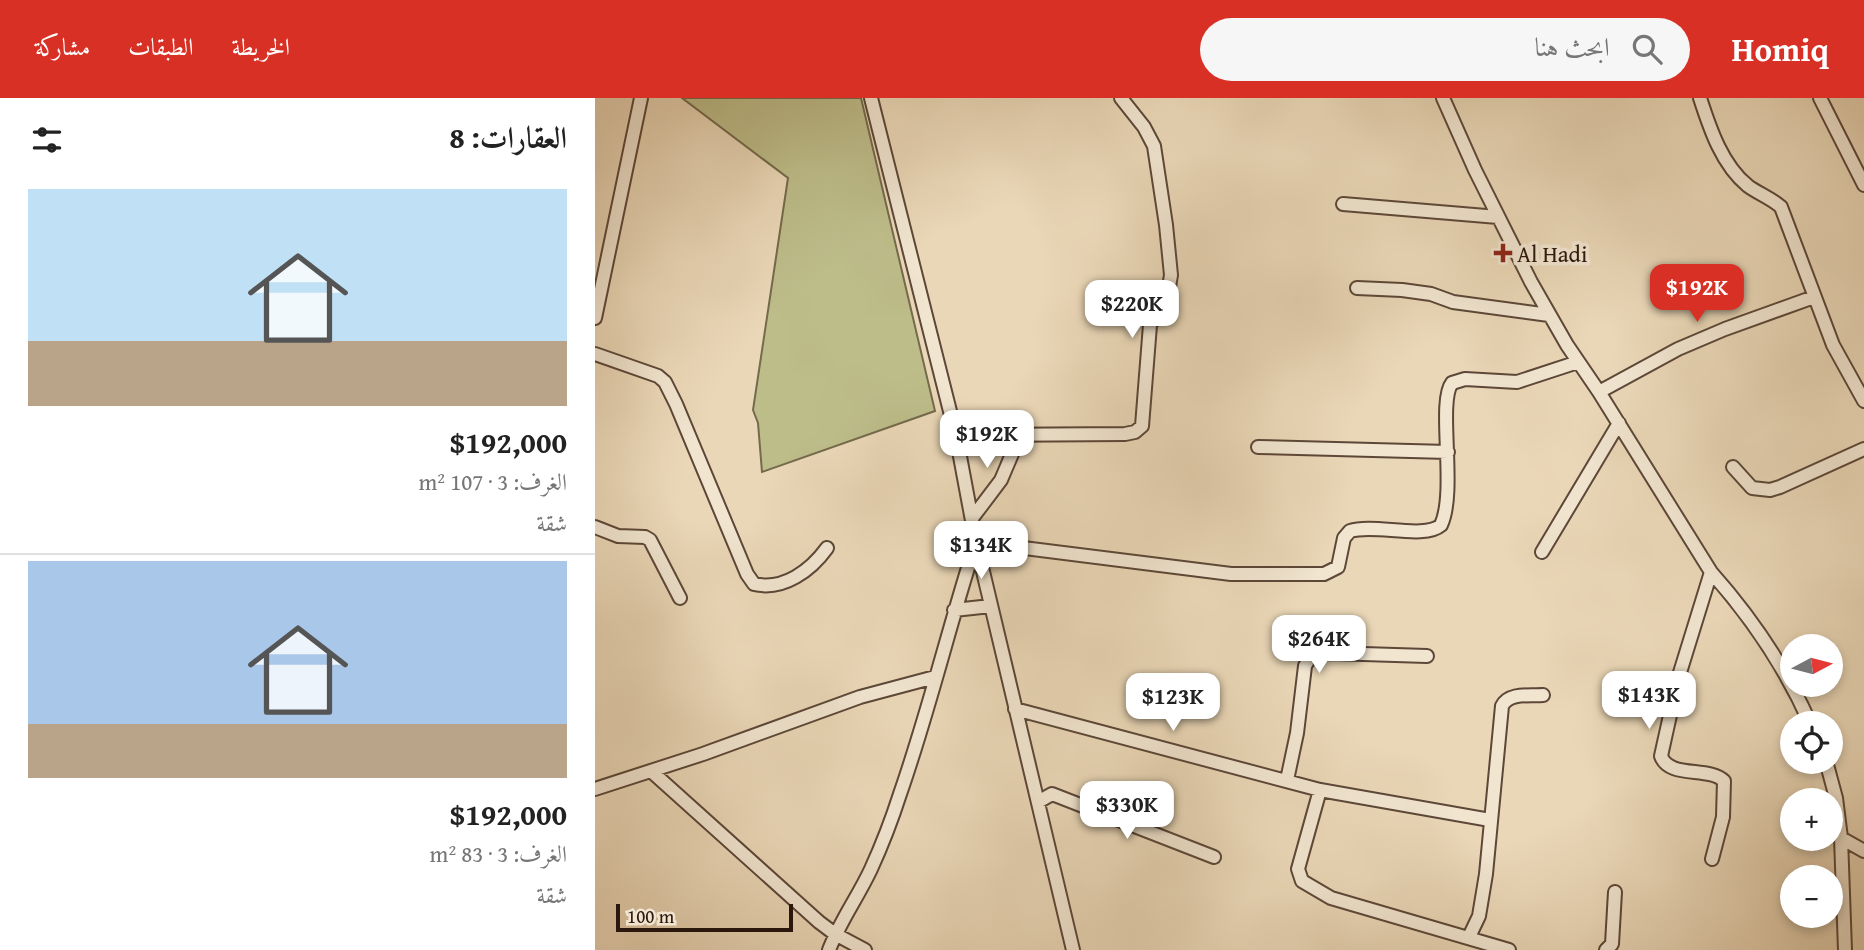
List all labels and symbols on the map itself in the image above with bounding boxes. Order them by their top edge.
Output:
place label: Al Hadi [1517,237,1587,270]
marker: Al Hadi [1495,245,1511,261]
pin: $192K [1648,264,1746,324]
pin: $220K [1083,280,1181,340]
pin: $192K [938,410,1036,470]
pin: $134K [932,522,1030,581]
pin: $264K [1270,616,1368,675]
north arrow [1780,634,1843,696]
pin: $143K [1600,672,1698,731]
pin: $123K [1124,674,1222,733]
pin: $330K [1078,782,1176,841]
scale bar [616,901,793,933]

